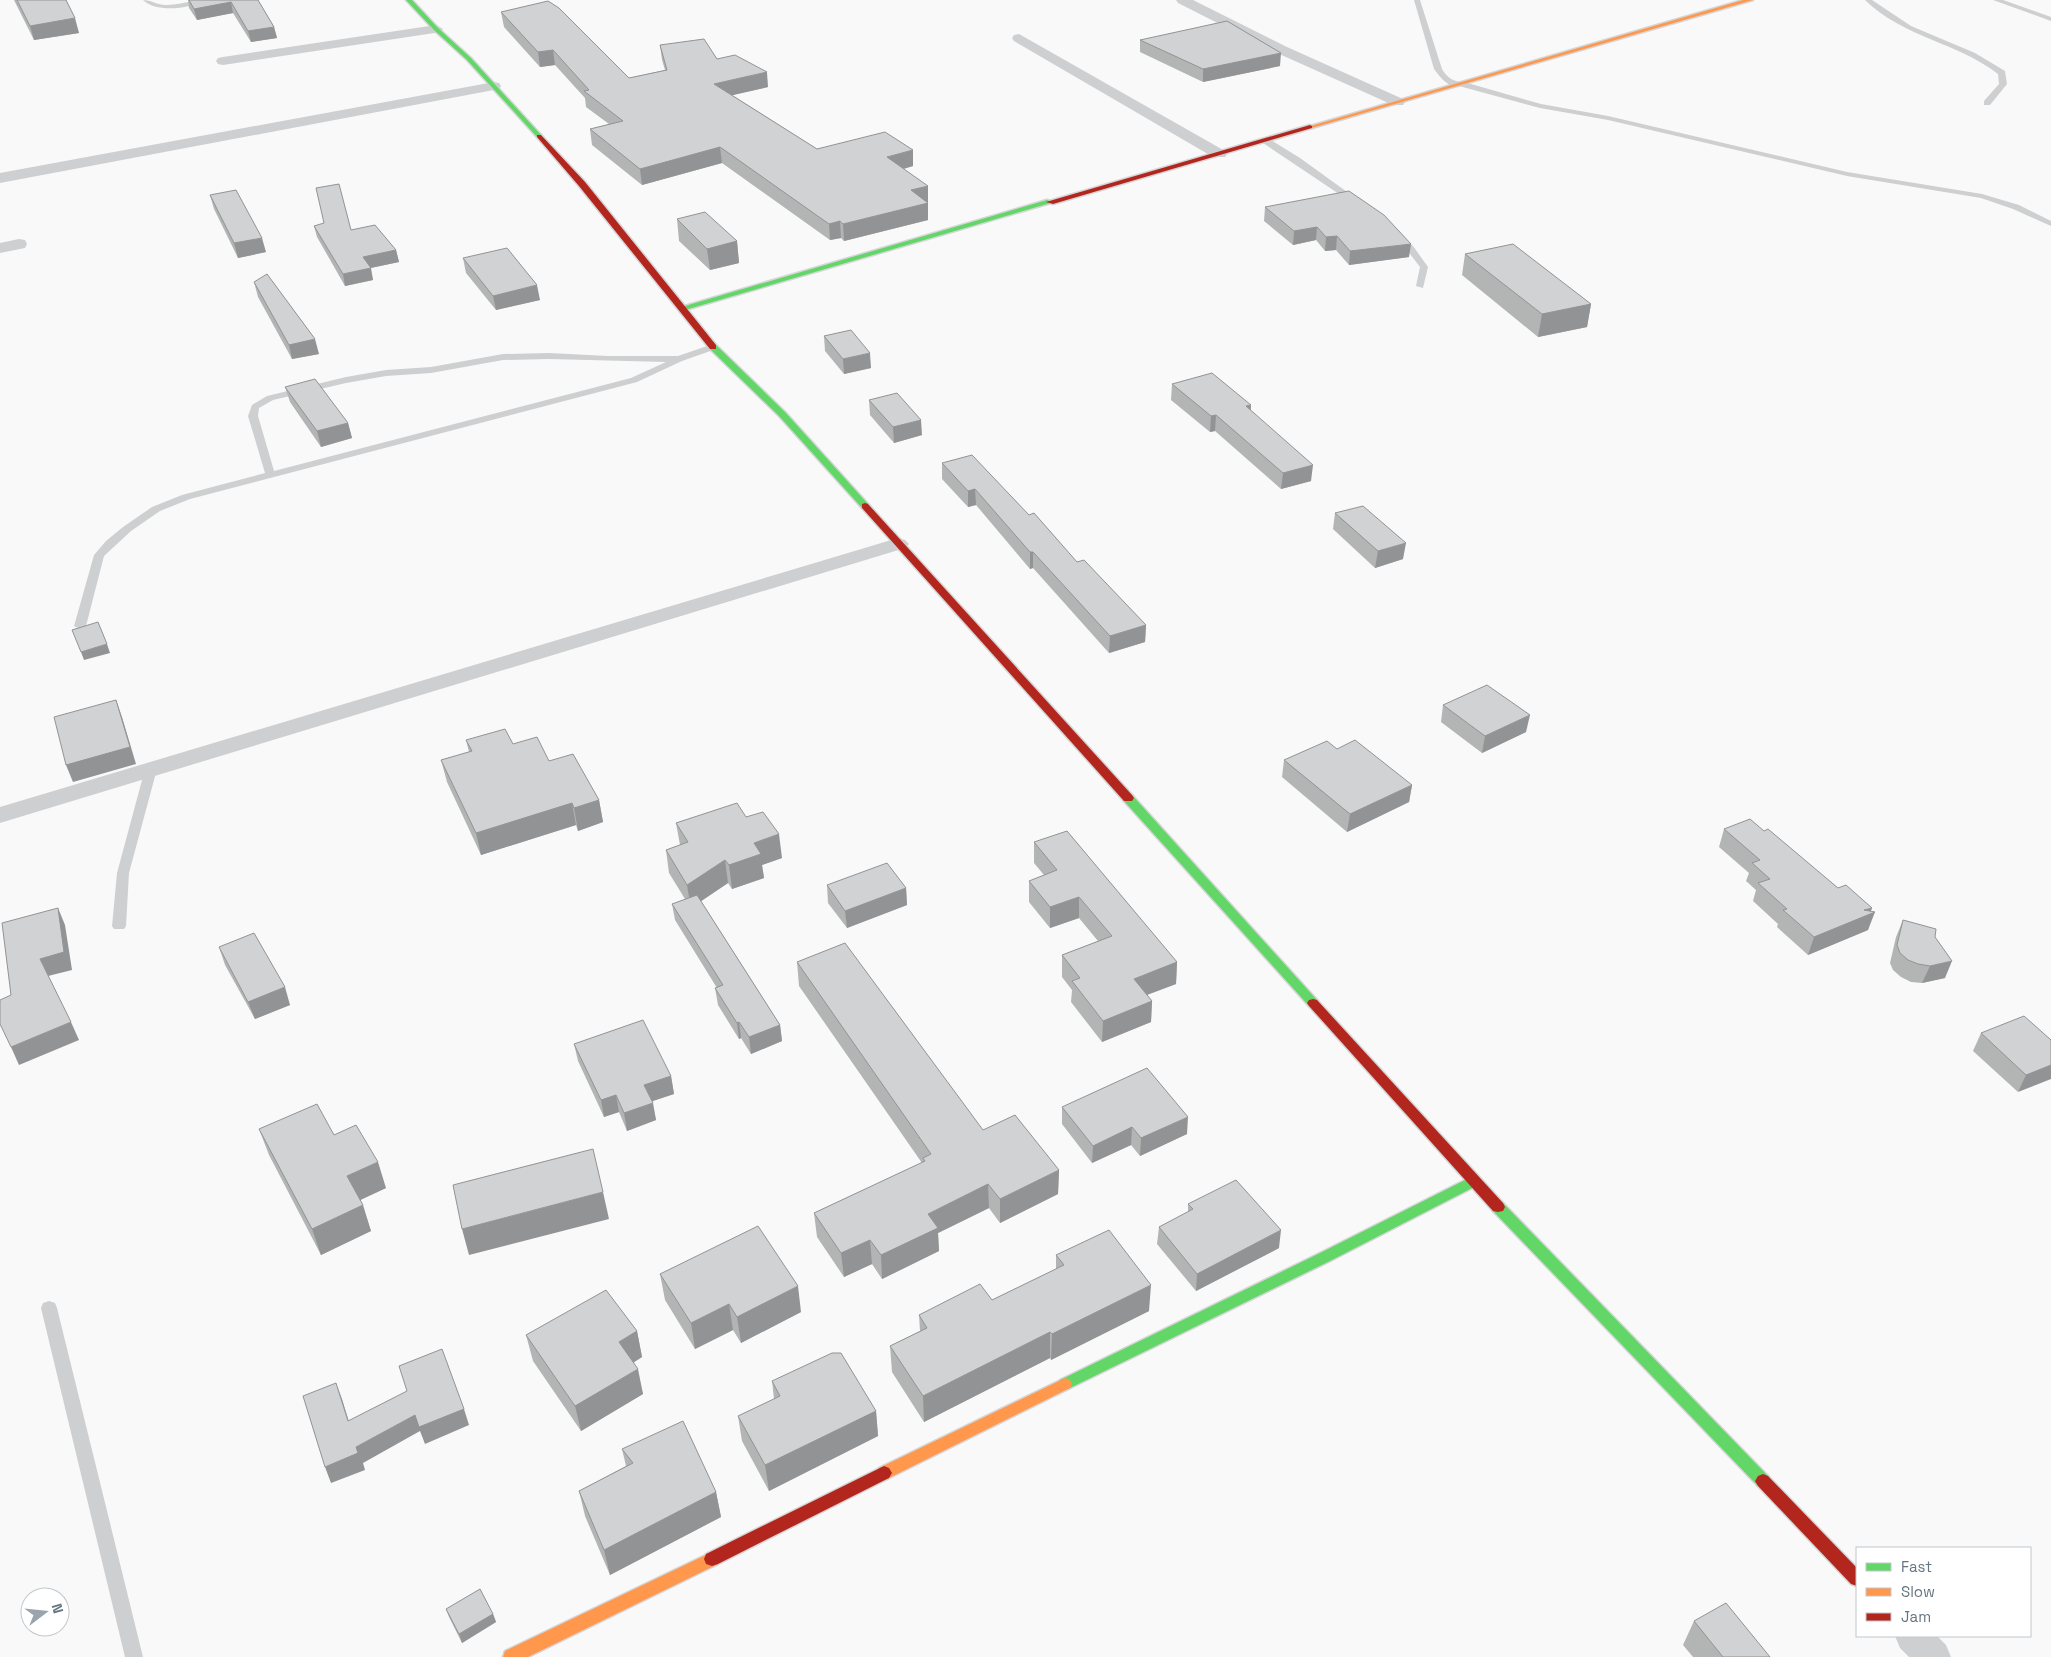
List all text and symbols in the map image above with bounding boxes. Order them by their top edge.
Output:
legend [1856,1547,2031,1637]
text: Fast [1901,1557,1932,1576]
text: Slow [1901,1582,1935,1601]
north arrow [20,1587,70,1637]
text: N [48,1601,67,1615]
text: Jam [1901,1607,1931,1626]

